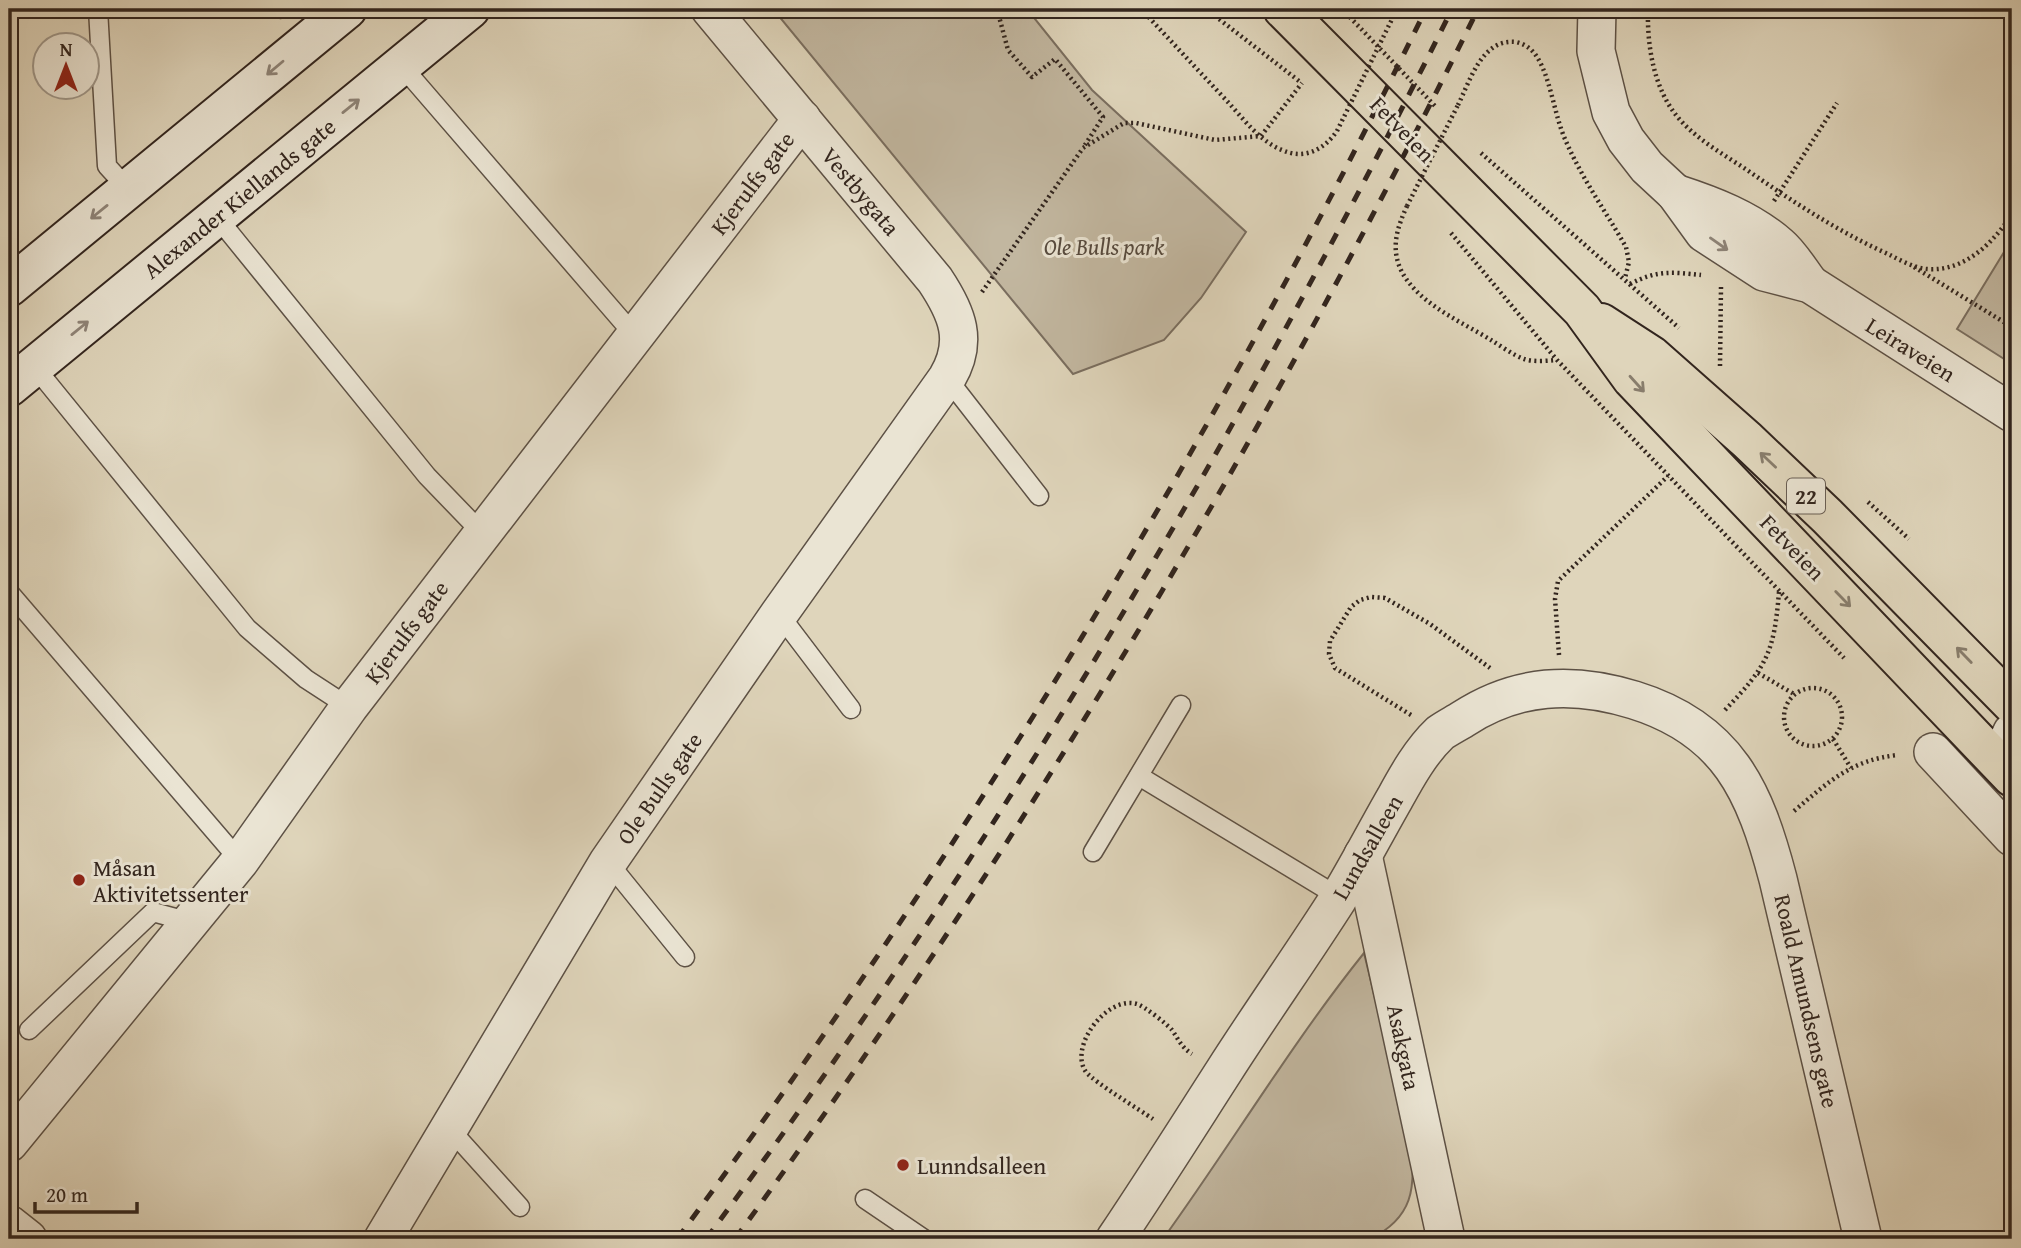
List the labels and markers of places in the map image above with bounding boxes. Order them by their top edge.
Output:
place label: Måsan Aktivitetssenter [93,851,249,910]
marker: Måsan Aktivitetssenter [71,872,87,888]
place label: Lunndsalleen [917,1149,1046,1182]
marker: Lunndsalleen [895,1157,911,1173]

